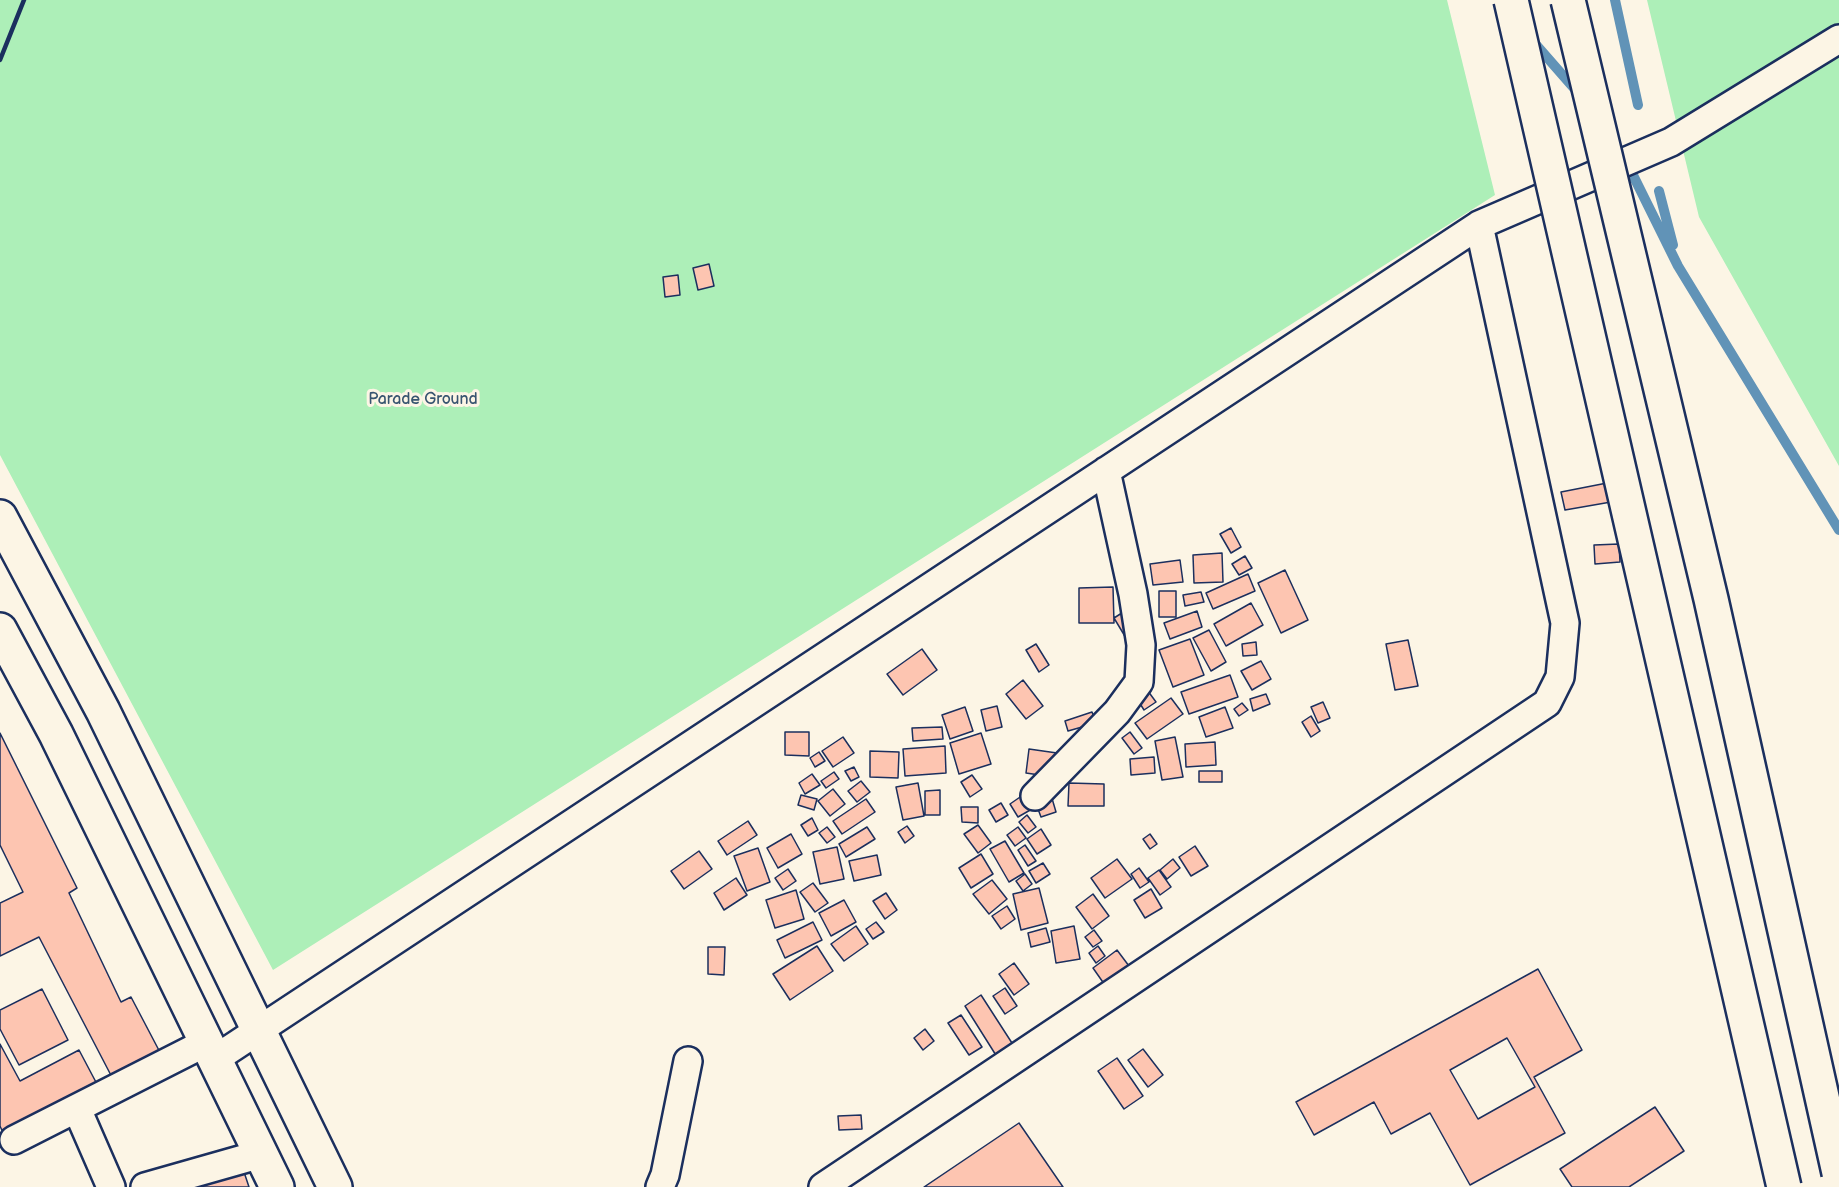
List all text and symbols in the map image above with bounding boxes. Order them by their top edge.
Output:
park label: Parade Ground [368,390,478,410]

